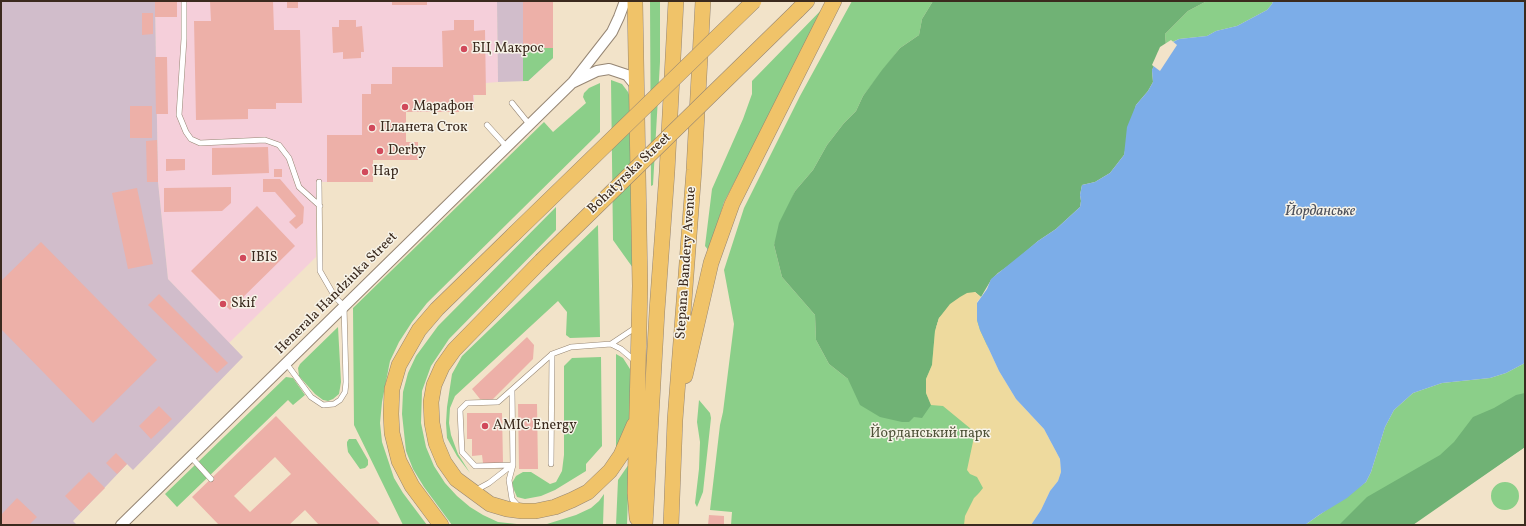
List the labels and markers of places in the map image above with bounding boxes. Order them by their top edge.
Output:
place label: БЦ Макрос [472,41,544,57]
marker: БЦ Макрос [459,44,469,54]
place label: Марафон [413,99,473,115]
marker: Марафон [400,102,410,112]
place label: Планета Сток [380,120,467,136]
marker: Планета Сток [367,123,377,133]
place label: Derby [388,143,426,159]
marker: Derby [375,146,385,156]
place label: Hap [373,164,399,180]
marker: Hap [360,167,370,177]
place label: IBIS [251,250,277,266]
marker: IBIS [238,253,248,263]
place label: Skif [231,296,255,312]
marker: Skif [218,299,228,309]
place label: AMIC Energy [493,418,577,434]
marker: AMIC Energy [480,421,490,431]

